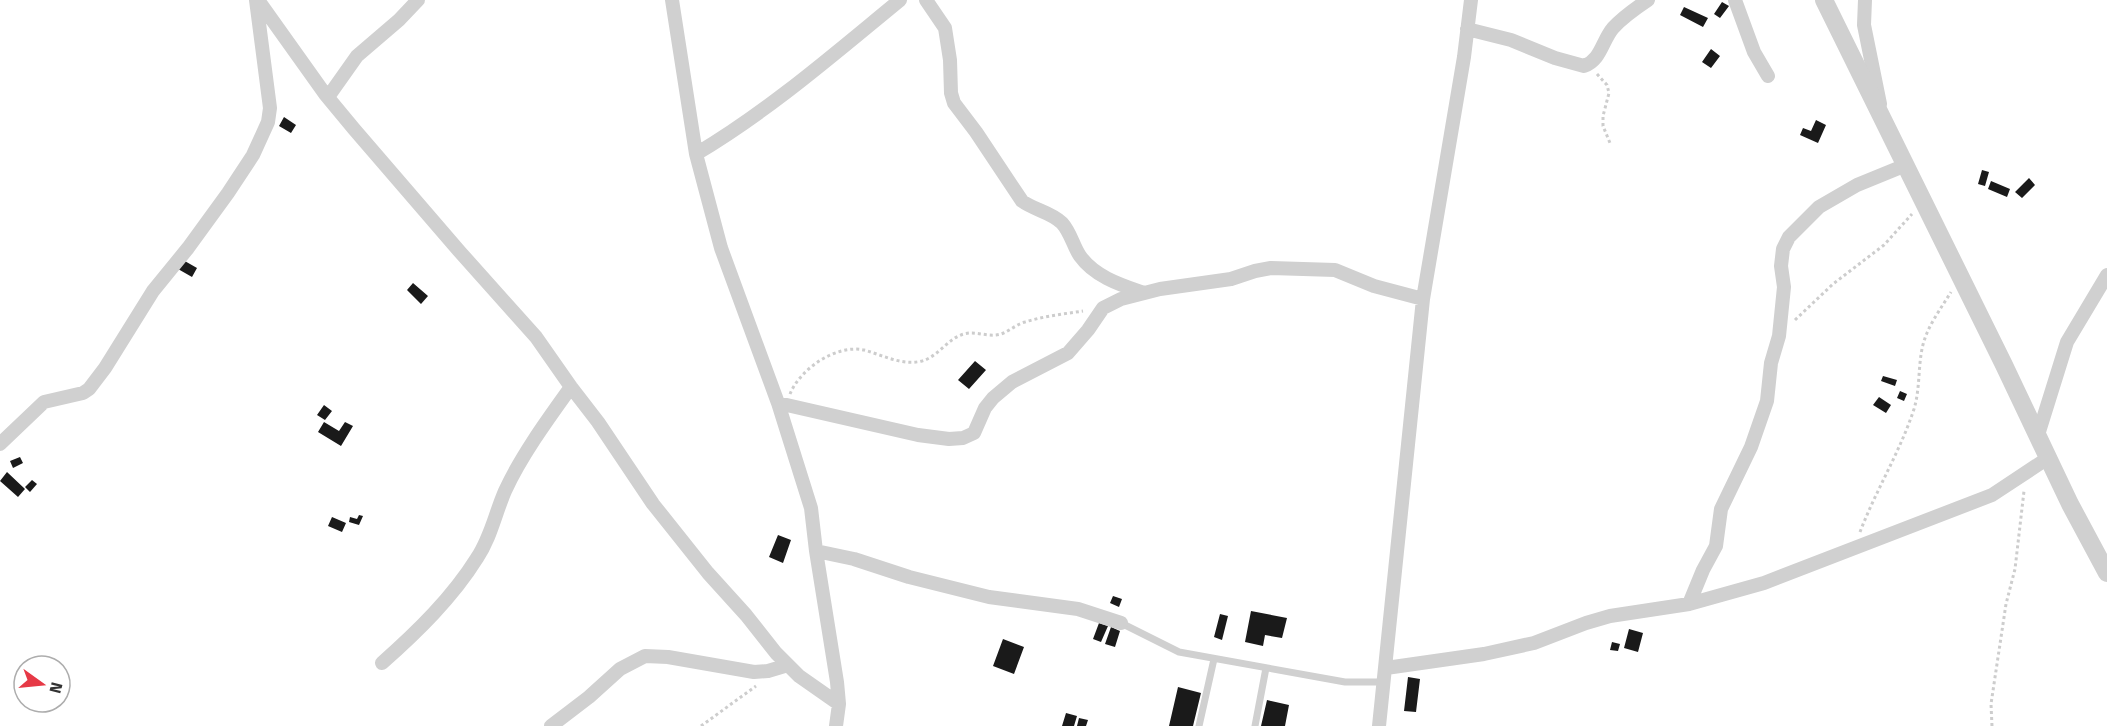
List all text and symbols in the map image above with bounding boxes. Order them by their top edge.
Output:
north arrow [12,654,72,714]
text: N [45,680,67,695]

